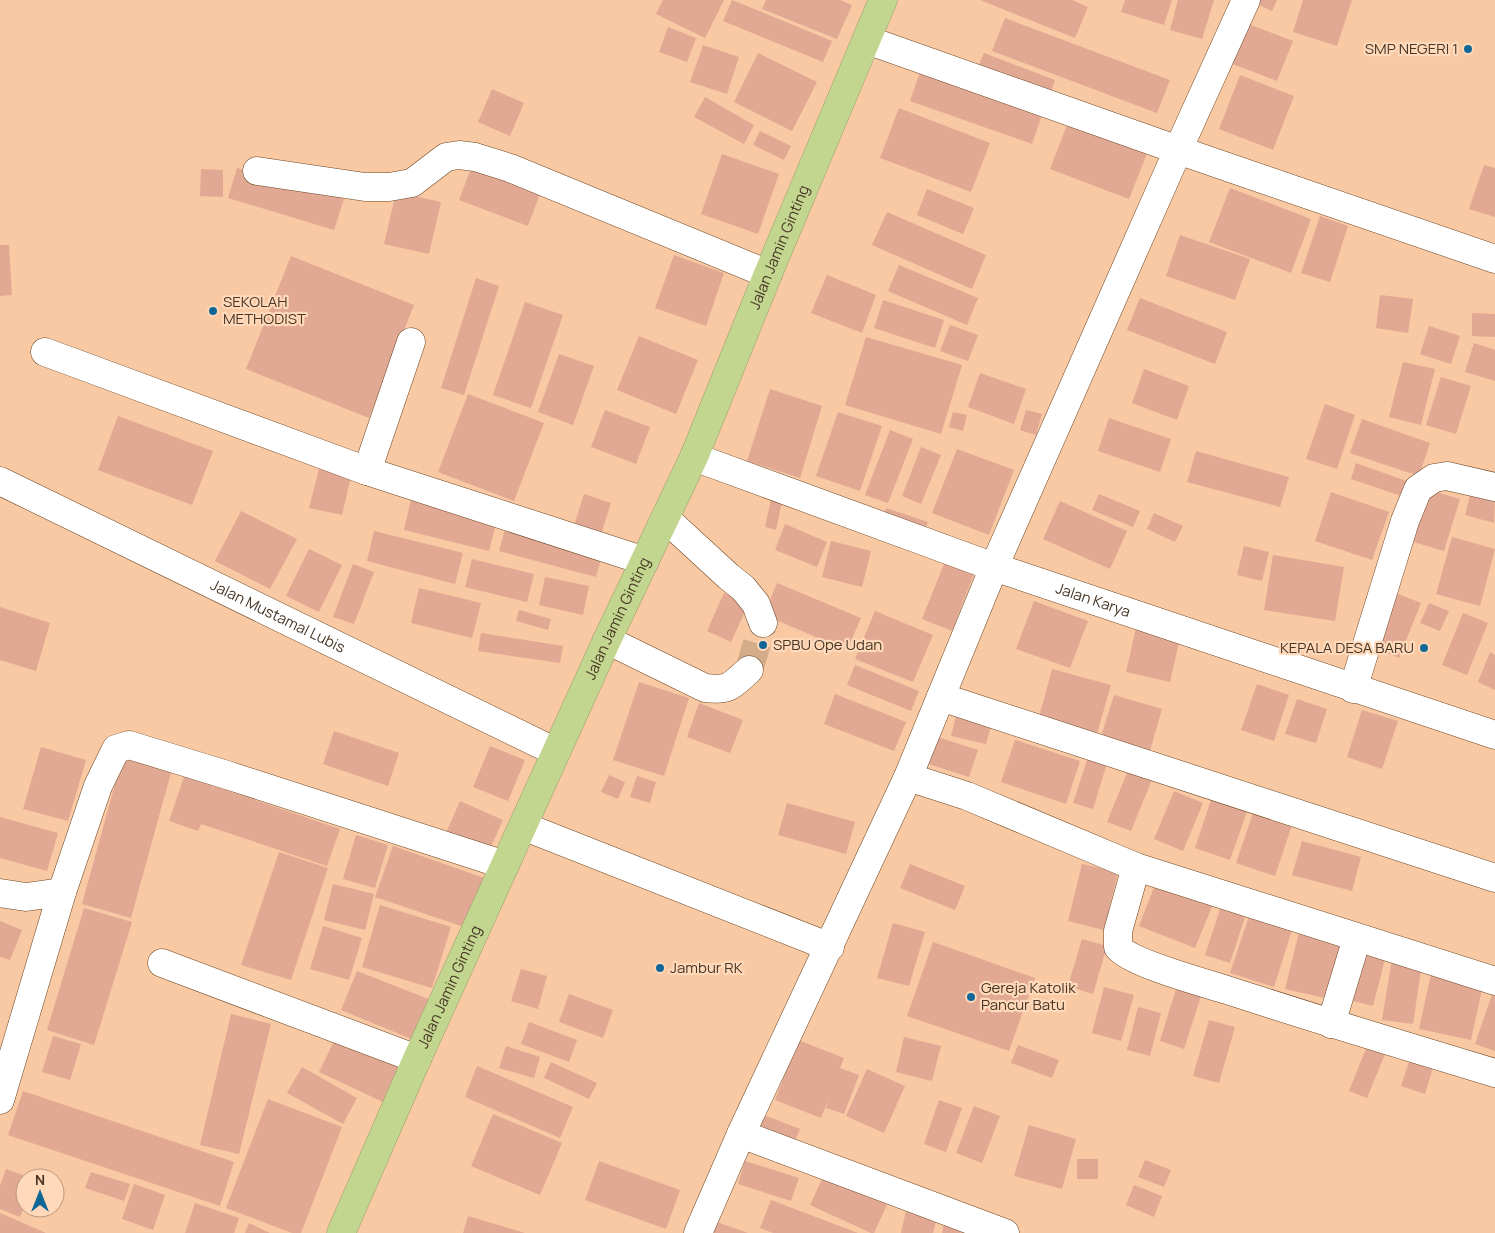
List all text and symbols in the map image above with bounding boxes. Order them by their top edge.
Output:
place label: SMP NEGERI 1 [1365,38,1458,59]
marker: SMP NEGERI 1 [1462,43,1474,55]
street label: Jalan Jamin Ginting [744,182,814,312]
place label: SEKOLAH METHODIST [223,291,306,329]
marker: SEKOLAH METHODIST [207,305,219,317]
street label: Jalan Jamin Ginting [579,554,655,683]
street label: Jalan Mustamal Lubis [207,574,349,658]
street label: Jalan Karya [1053,577,1133,622]
place label: SPBU Ope Udan [773,634,882,655]
place label: KEPALA DESA BARU [1280,637,1414,658]
marker: SPBU Ope Udan [757,639,769,651]
marker: KEPALA DESA BARU [1418,642,1430,654]
street label: Jalan Jamin Ginting [412,922,486,1052]
place label: Jambur RK [670,957,743,978]
marker: Jambur RK [654,962,666,974]
place label: Gereja Katolik Pancur Batu [981,977,1076,1015]
marker: Gereja Katolik Pancur Batu [965,991,977,1003]
north arrow [15,1168,65,1218]
text: N [35,1170,45,1189]

